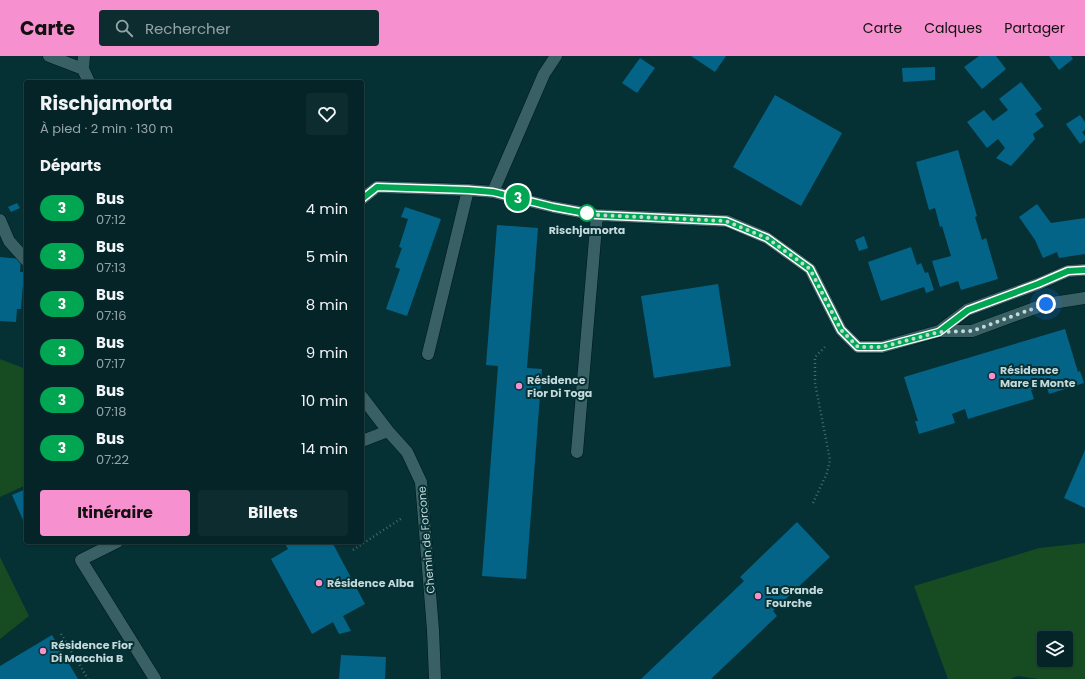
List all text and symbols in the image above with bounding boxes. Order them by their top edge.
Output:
search box [99,10,379,46]
text: Carte [20,15,75,42]
icon: search [113,17,135,39]
text: Rechercher [145,18,231,39]
text: Carte [863,18,902,38]
text: Calques [924,18,982,38]
text: Partager [1004,18,1065,38]
text: Rischjamorta [40,90,172,117]
button: heart [306,93,348,135]
text: À pied · 2 min · 130 m [40,119,173,138]
text: Départs [40,155,101,176]
line badge: 3 [505,185,531,211]
text: Bus [96,188,124,209]
text: 3 [514,188,522,208]
text: 3 [58,198,66,218]
text: 4 min [306,198,348,219]
marker: Rischjamorta [578,204,596,222]
text: 07:12 [96,210,126,229]
place label: Rischjamorta [549,222,625,238]
text: Bus [96,236,124,257]
text: 3 [58,246,66,266]
text: 5 min [306,246,348,267]
text: 07:13 [96,258,126,277]
text: Bus [96,284,124,305]
text: 3 [58,294,66,314]
text: 8 min [306,294,348,315]
your location [1036,294,1056,314]
text: 07:16 [96,306,126,325]
text: Bus [96,332,124,353]
text: 3 [58,342,66,362]
text: 9 min [306,342,348,363]
text: 07:17 [96,354,125,373]
place label: Résidence Mare E Monte [1000,362,1076,391]
marker: Résidence Mare E Monte [987,371,997,381]
place label: Résidence Fior Di Toga [527,372,592,401]
text: Bus [96,380,124,401]
marker: Résidence Fior Di Toga [514,381,524,391]
text: 3 [58,390,66,410]
text: 10 min [301,390,348,411]
text: 07:18 [96,402,126,421]
text: Bus [96,428,124,449]
text: 3 [58,438,66,458]
text: 14 min [301,438,348,459]
text: 07:22 [96,450,129,469]
street label: Chemin de Forcone [413,485,439,594]
button: Itinéraire [40,490,190,536]
button: Billets [198,490,348,536]
place label: Résidence Alba [327,575,414,591]
marker: Résidence Alba [314,578,324,588]
place label: La Grande Fourche [766,582,823,611]
marker: La Grande Fourche [753,591,763,601]
map controls [1037,631,1073,667]
button: layers [1037,631,1073,667]
place label: Résidence Fior Di Macchia B [51,637,133,666]
marker: Résidence Fior Di Macchia B [38,646,48,656]

